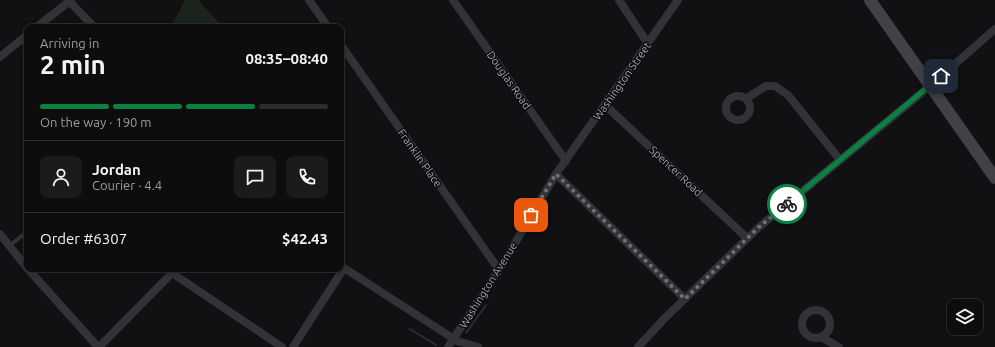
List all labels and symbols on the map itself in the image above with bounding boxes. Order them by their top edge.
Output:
street label: Washington Street [591,39,654,122]
street label: Douglas Road [485,49,533,111]
pin [924,59,958,93]
street label: Franklin Place [396,127,444,189]
street label: Spencer Road [647,144,705,198]
courier [767,184,807,224]
pin [514,198,548,232]
street label: Washington Avenue [457,240,519,330]

